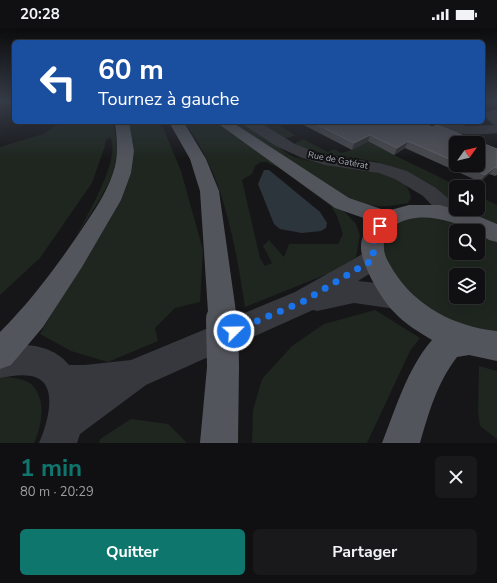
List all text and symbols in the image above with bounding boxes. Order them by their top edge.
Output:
text: 20:28 [20,4,60,24]
text: 60 m [98,51,164,89]
icon: left [32,56,84,108]
text: Tournez à gauche [98,87,239,111]
north arrow [449,136,485,172]
map controls [449,136,485,304]
street label: Rue de Gatérat [307,148,370,172]
button: sound [449,180,485,216]
pin [363,209,397,243]
icon: arrive [369,215,391,237]
button: search [449,224,485,260]
button: layers [449,268,485,304]
position arrow [213,310,255,352]
text: 1 min [20,452,82,484]
button: close [435,456,477,498]
text: 80 m · 20:29 [20,483,94,501]
button: Quitter [20,529,245,575]
button: Partager [253,529,477,575]

